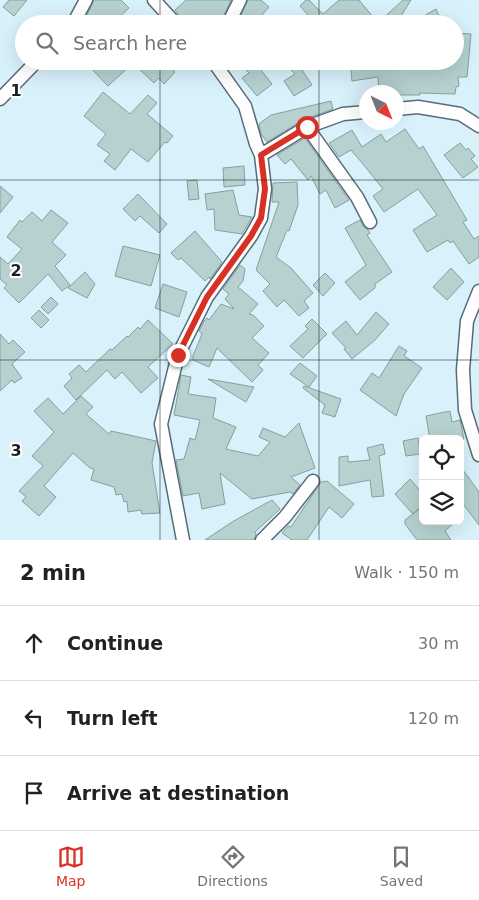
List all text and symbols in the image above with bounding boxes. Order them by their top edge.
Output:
search box [15,15,464,70]
icon: search [33,29,61,57]
text: Search here [73,32,187,54]
text: 1 [10,81,22,100]
north arrow [359,85,404,130]
route start [296,116,319,139]
text: 2 [10,261,22,280]
route end [167,344,190,367]
map controls [419,435,464,525]
button: locate [419,435,464,480]
text: 3 [10,441,22,460]
button: layers [419,480,464,525]
text: 2 min [20,561,86,585]
text: Walk · 150 m [354,563,459,582]
icon: ahead [20,629,48,657]
text: Continue [67,632,163,654]
text: 30 m [418,634,459,653]
icon: left [20,704,48,732]
text: Turn left [67,707,158,729]
text: 120 m [408,709,459,728]
icon: arrive [20,779,48,807]
text: Arrive at destination [67,782,289,804]
tab: Map [56,843,85,889]
tab: Directions [197,843,268,889]
tab: Saved [380,843,423,889]

